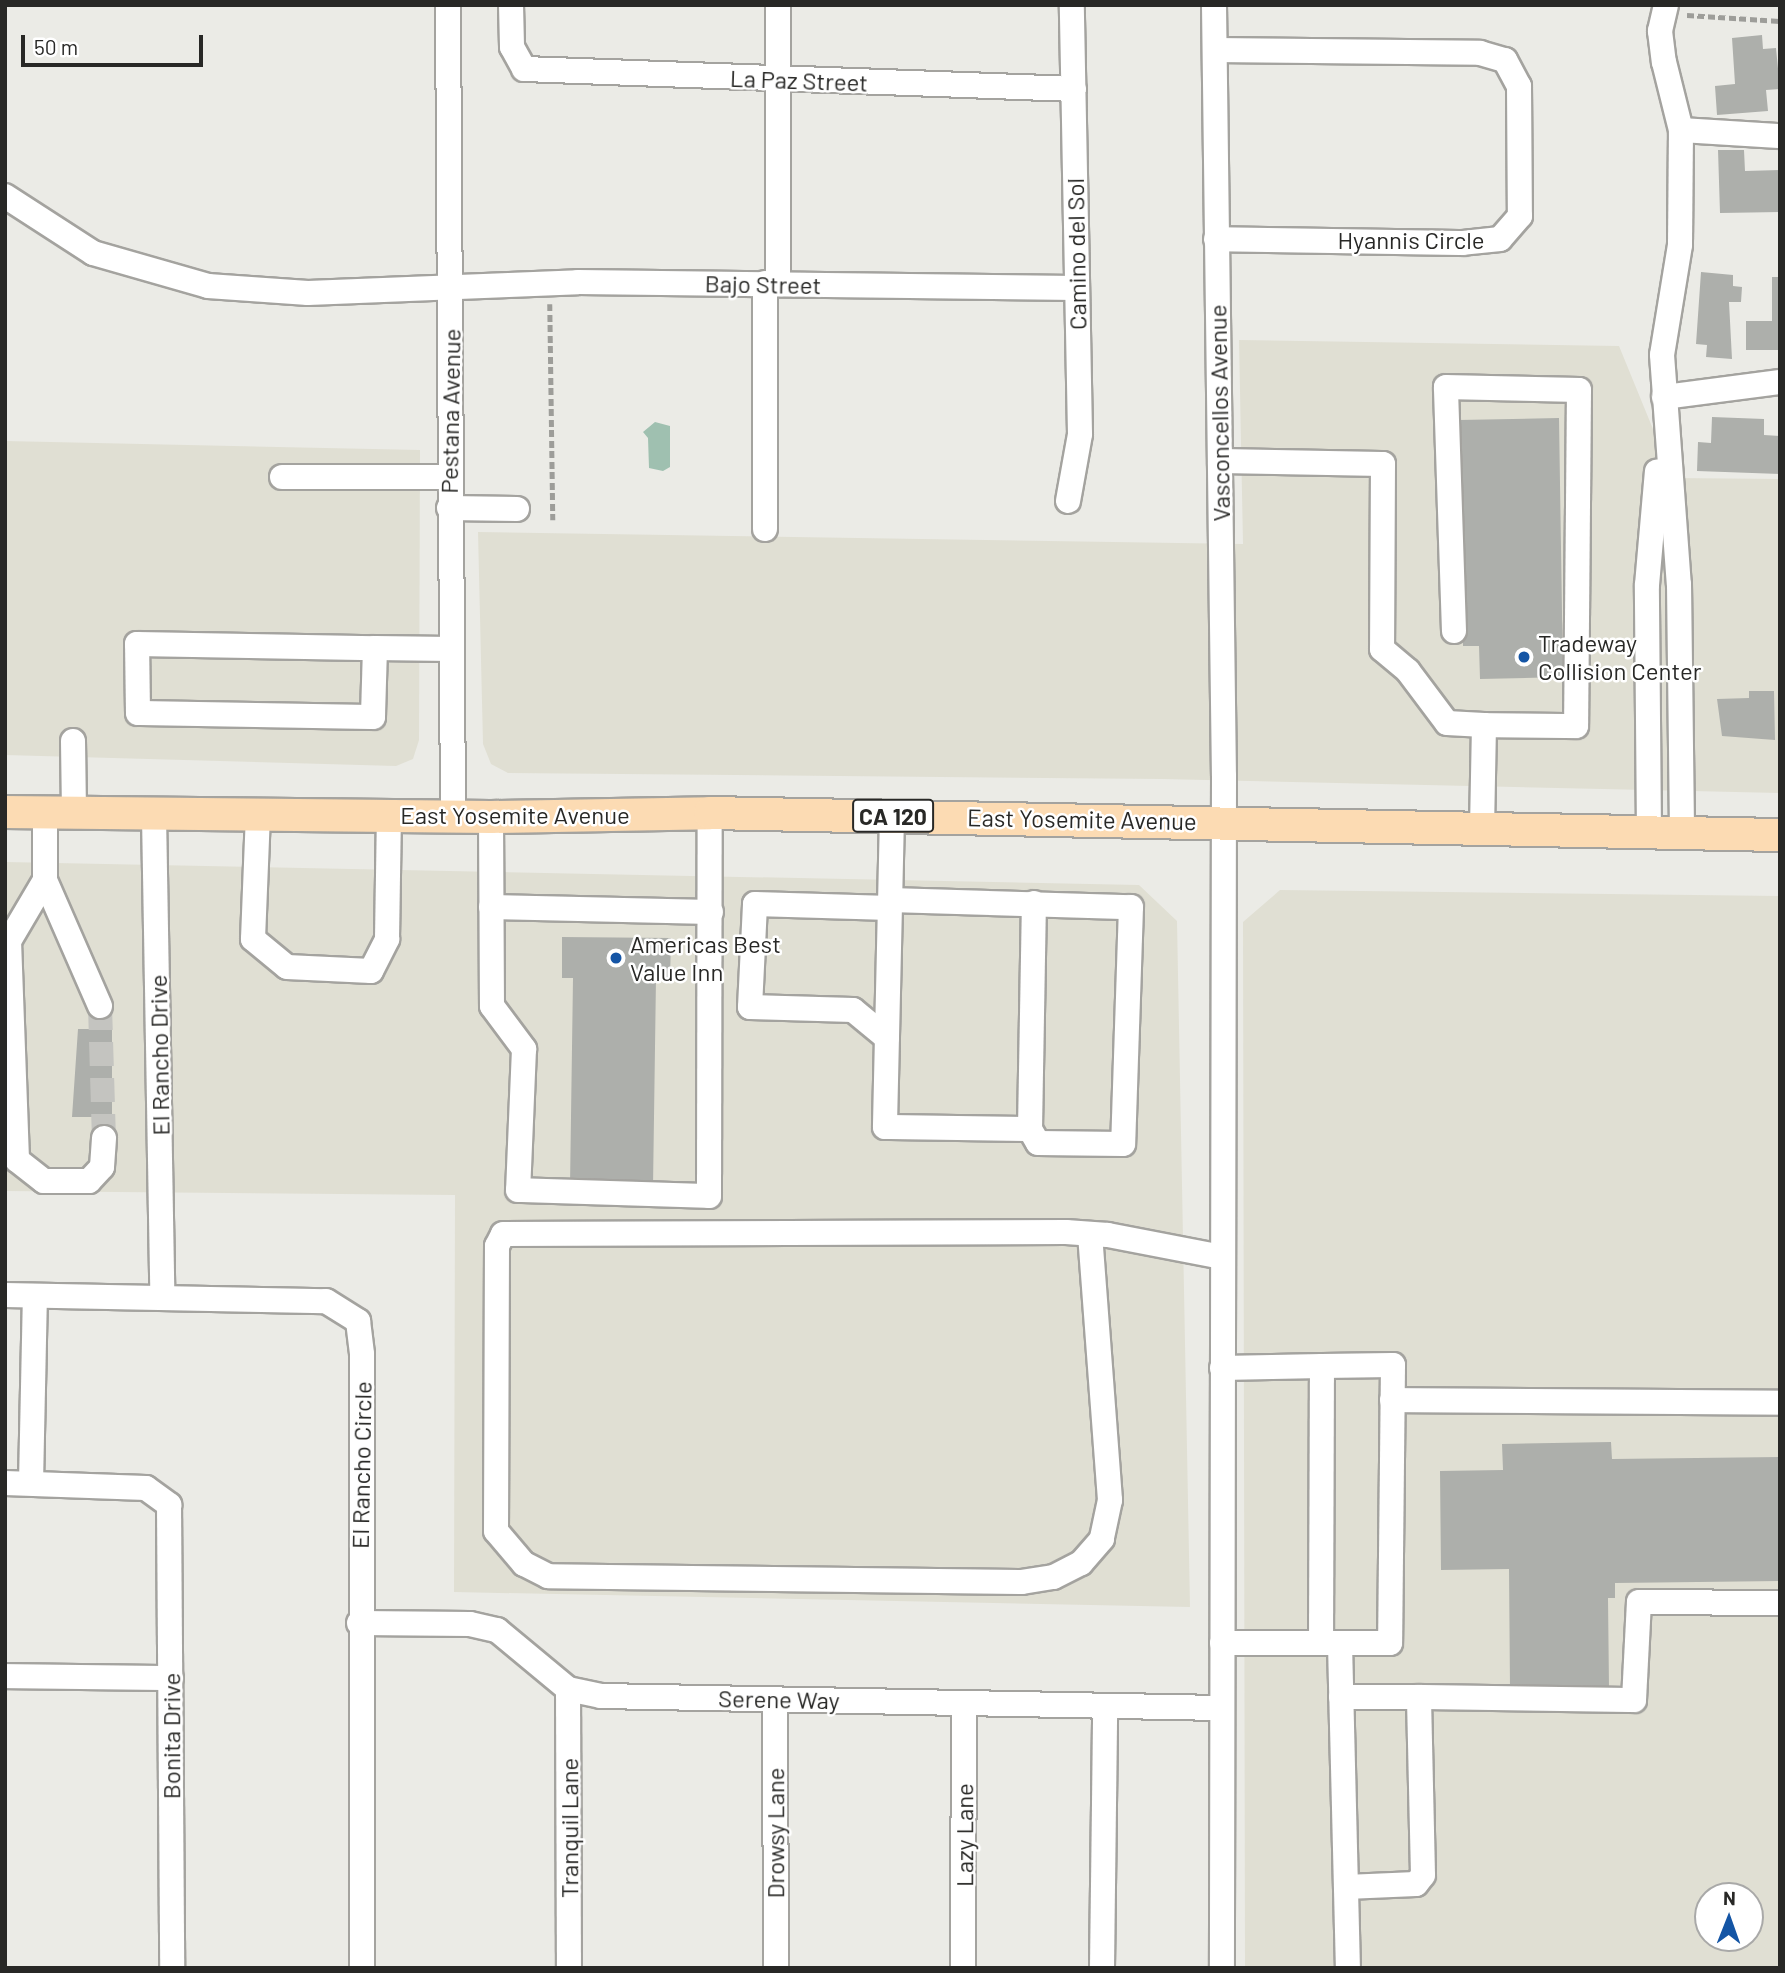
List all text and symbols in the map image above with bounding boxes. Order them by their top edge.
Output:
scale bar [24,21,206,65]
text: 50 m [34,34,78,59]
street label: La Paz Street [729,63,869,97]
street label: Camino del Sol [1060,178,1092,330]
street label: Hyannis Circle [1337,226,1485,254]
street label: Bajo Street [705,269,821,299]
street label: Vasconcellos Avenue [1203,304,1235,522]
street label: Pestana Avenue [434,328,466,494]
place label: Tradeway Collision Center [1538,629,1701,685]
marker: Tradeway Collision Center [1516,649,1532,665]
road number: CA 120 [851,796,935,836]
street label: East Yosemite Avenue [400,801,630,829]
street label: East Yosemite Avenue [967,803,1197,835]
place label: Americas Best Value Inn [630,930,781,986]
marker: Americas Best Value Inn [608,950,624,966]
street label: El Rancho Drive [143,974,175,1136]
street label: El Rancho Circle [345,1381,377,1549]
street label: Bonita Drive [157,1673,185,1799]
street label: Serene Way [718,1684,840,1714]
street label: Tranquil Lane [555,1758,583,1898]
street label: Drowsy Lane [761,1768,789,1898]
street label: Lazy Lane [950,1783,978,1887]
north arrow [1694,1882,1764,1952]
text: N [1723,1886,1736,1909]

